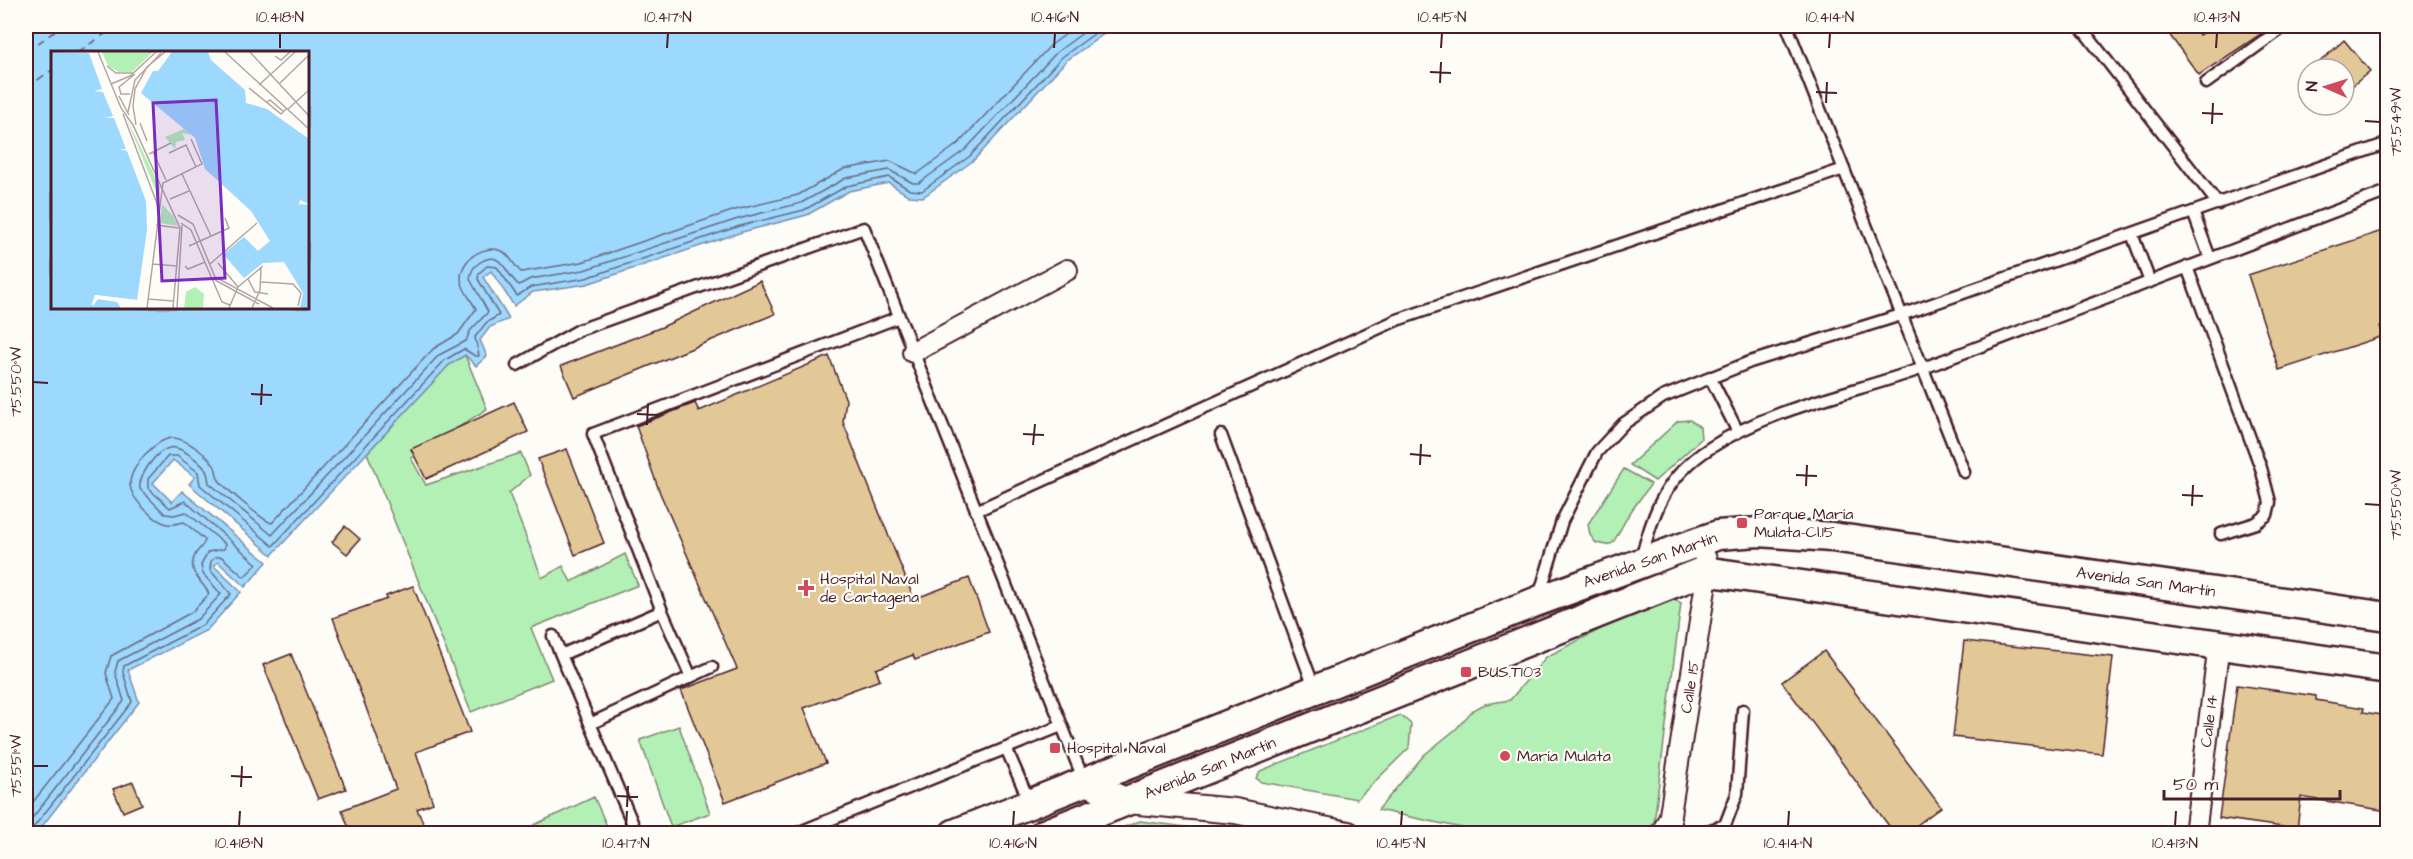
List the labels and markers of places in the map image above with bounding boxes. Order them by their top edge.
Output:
place label: Parque María Mulata-Cl.15 [1754,503,1853,543]
marker: Parque María Mulata-Cl.15 [1735,516,1749,530]
place label: Hospital Naval de Cartagena [820,568,919,609]
marker: Hospital Naval de Cartagena [797,579,815,597]
place label: BUS.T103 [1478,661,1541,683]
marker: BUS.T103 [1459,665,1473,679]
place label: Hospital Naval [1067,737,1166,759]
marker: Hospital Naval [1048,741,1062,755]
place label: María Mulata [1517,745,1611,767]
marker: María Mulata [1498,749,1512,763]

